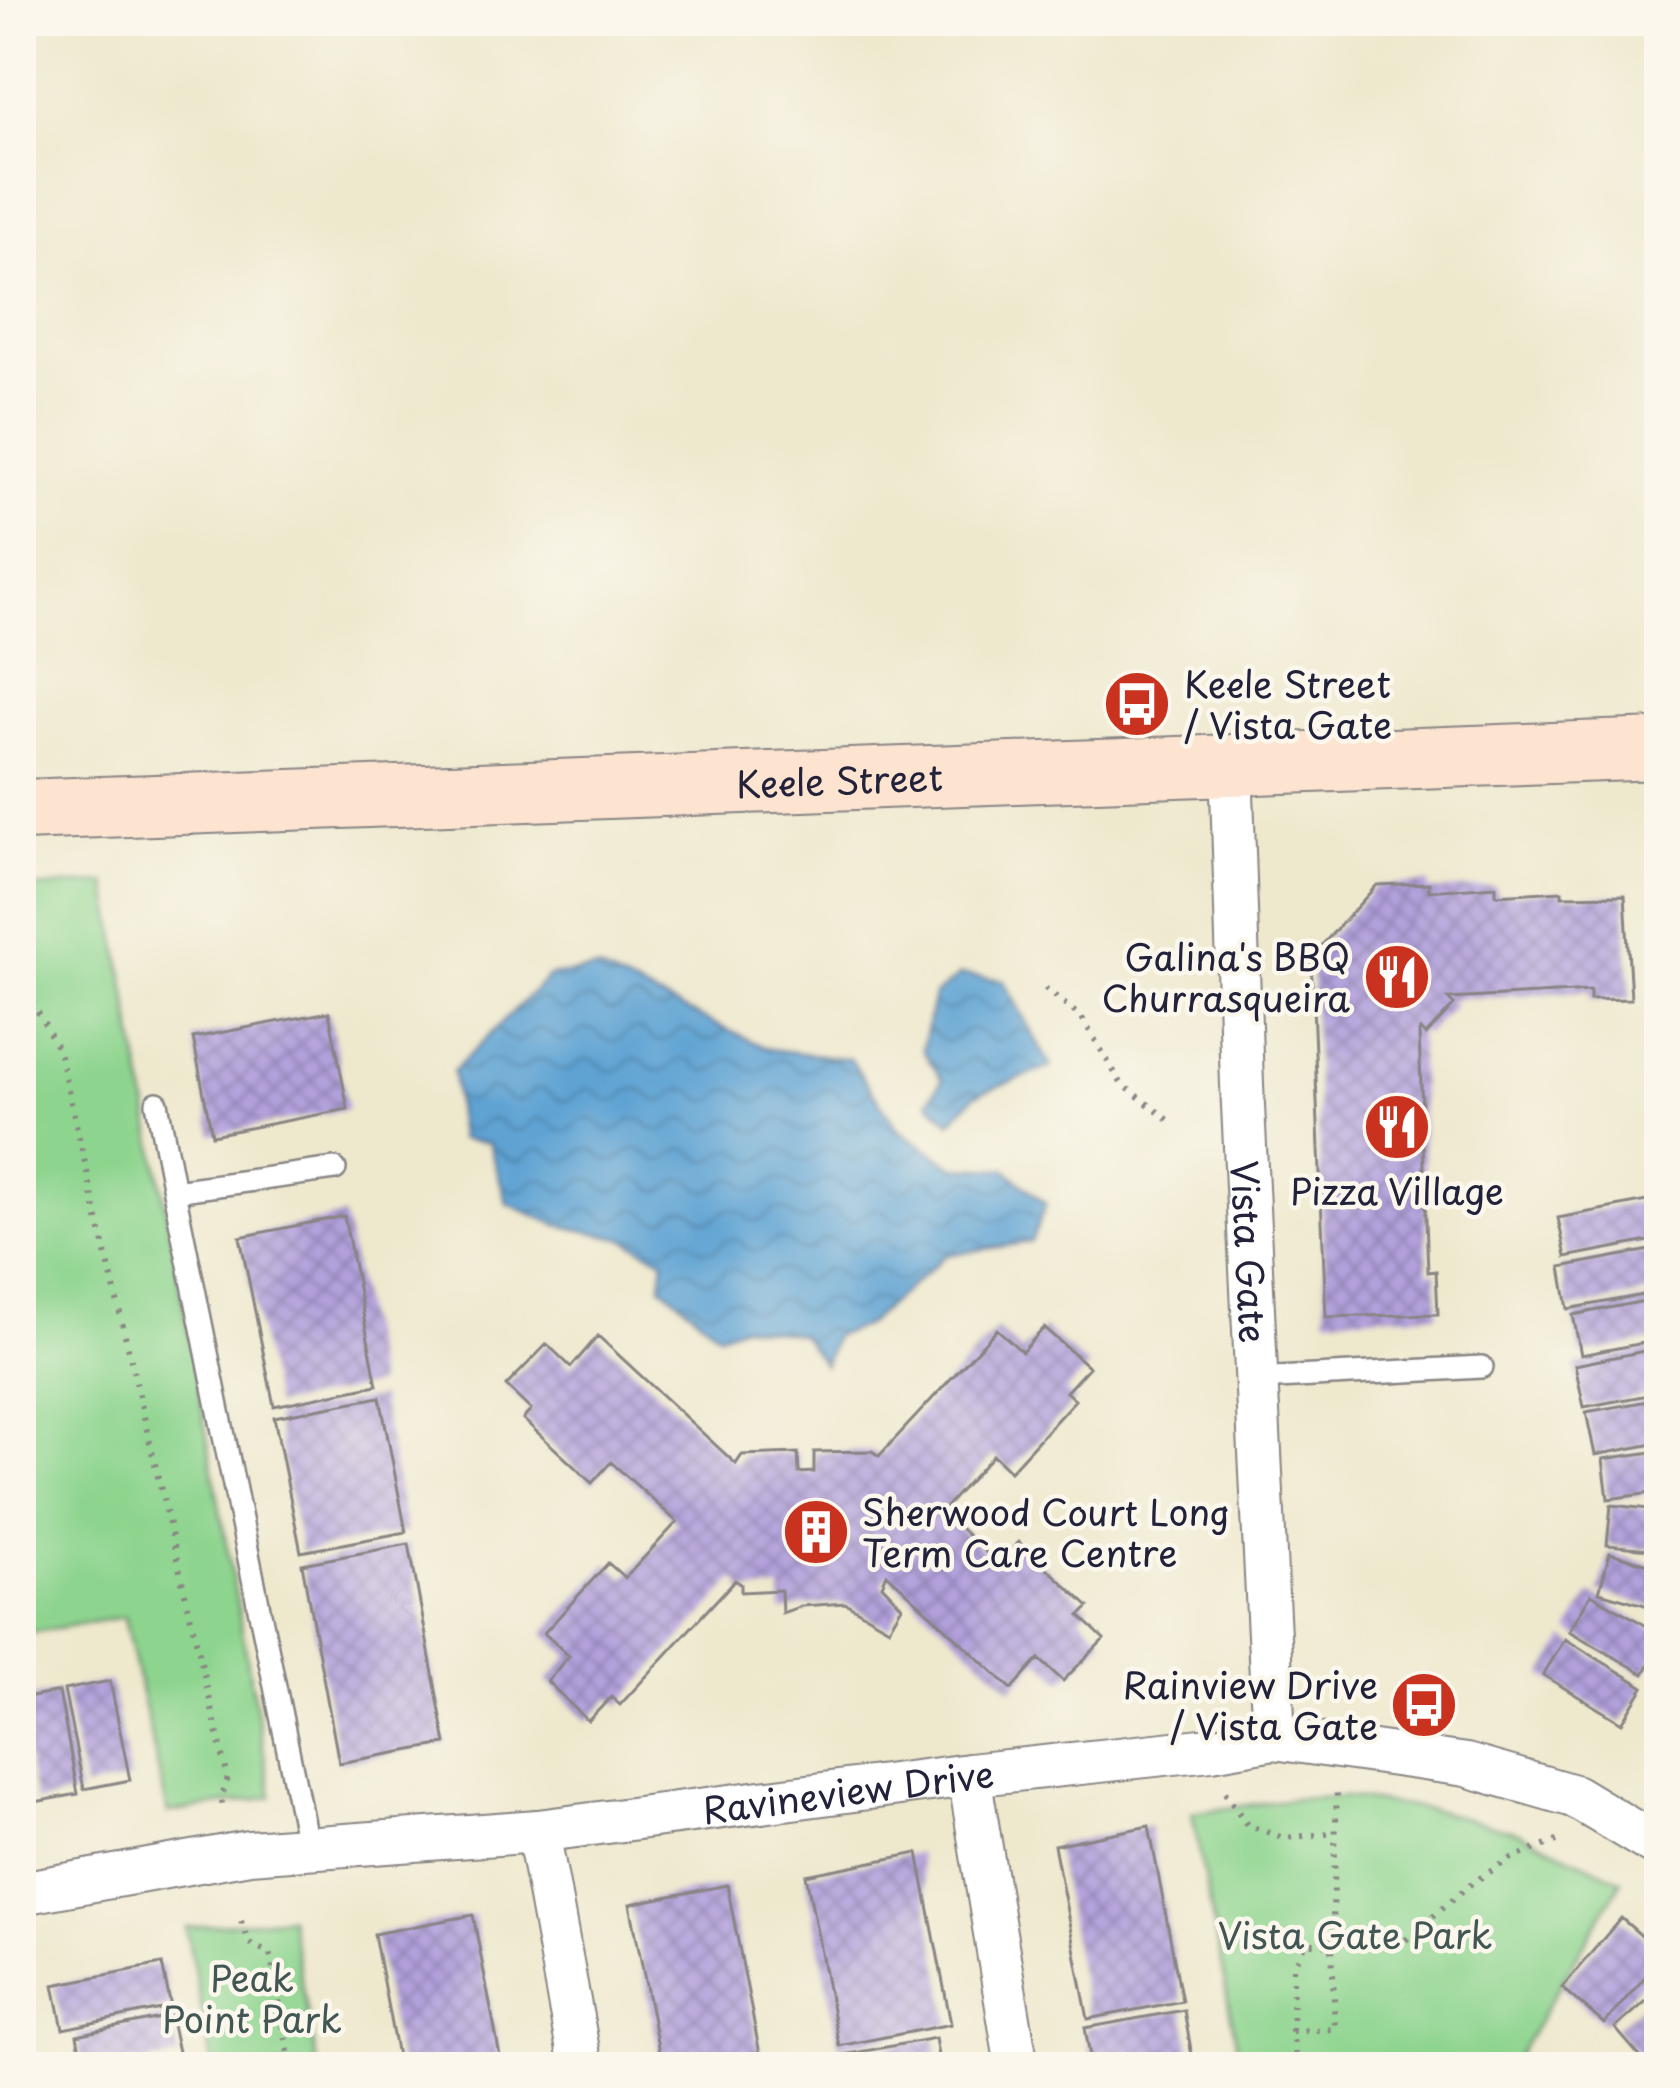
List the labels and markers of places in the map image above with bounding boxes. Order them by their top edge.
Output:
place label: Keele Street / Vista Gate [1184,656,1392,751]
bus stop icon: Keele Street / Vista Gate [1102,669,1172,739]
place label: Galina's BBQ Churrasqueira [1101,929,1350,1024]
restaurant icon: Galina's BBQ Churrasqueira [1362,942,1432,1012]
restaurant icon: Pizza Village [1362,1092,1432,1162]
place label: Pizza Village [1290,1163,1504,1217]
place label: Sherwood Court Long Term Care Centre [862,1484,1230,1579]
building icon: Sherwood Court Long Term Care Centre [781,1497,851,1567]
place label: Rainview Drive / Vista Gate [1123,1657,1378,1752]
bus stop icon: Rainview Drive / Vista Gate [1389,1670,1459,1740]

